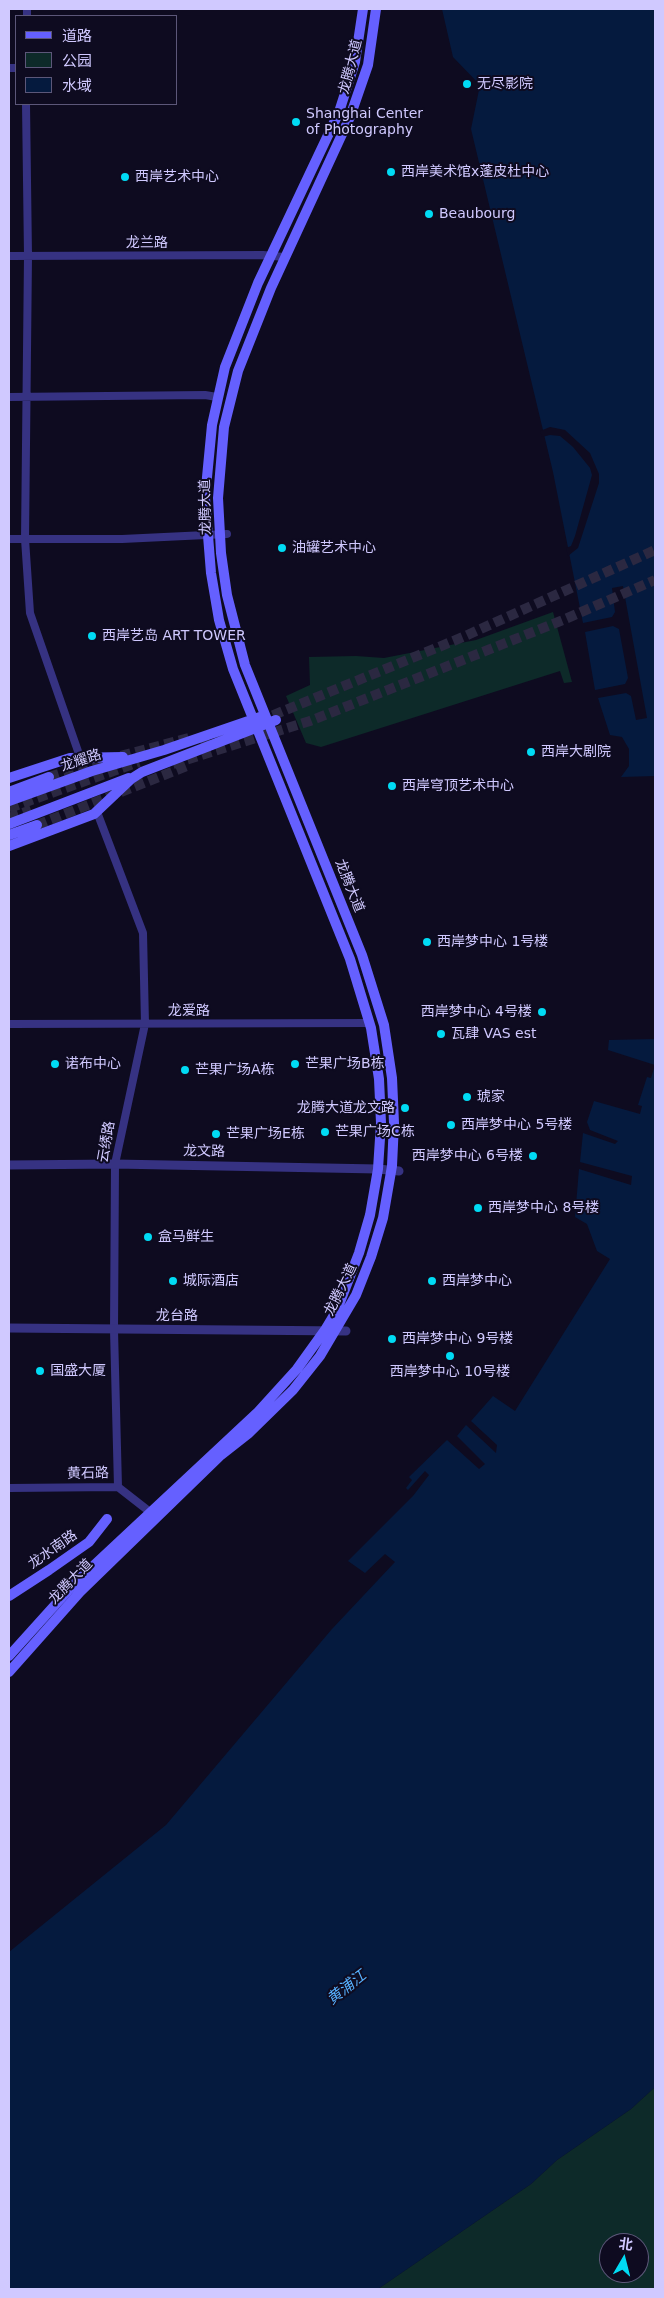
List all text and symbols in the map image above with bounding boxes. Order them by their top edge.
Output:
legend [15,15,178,105]
text: 道路 [62,27,92,45]
street label: 龙腾大道 [336,38,366,96]
text: 公园 [62,52,92,70]
place label: 无尽影院 [477,76,533,92]
text: 水域 [62,77,92,95]
marker: 无尽影院 [461,78,473,90]
place label: Shanghai Center of Photography [306,106,423,138]
marker: Shanghai Center of Photography [290,116,302,128]
place label: 西岸美术馆x蓬皮杜中心 [401,164,549,180]
marker: 西岸美术馆x蓬皮杜中心 [385,166,397,178]
place label: 西岸艺术中心 [135,169,219,185]
marker: 西岸艺术中心 [119,171,131,183]
place label: Beaubourg [439,206,515,222]
marker: Beaubourg [423,208,435,220]
street label: 龙兰路 [126,235,168,251]
street label: 龙腾大道 [197,479,215,535]
place label: 油罐艺术中心 [292,540,376,556]
marker: 油罐艺术中心 [276,542,288,554]
place label: 西岸艺岛 ART TOWER [102,628,246,644]
marker: 西岸艺岛 ART TOWER [86,630,98,642]
place label: 西岸大剧院 [541,744,611,760]
marker: 西岸大剧院 [525,746,537,758]
street label: 龙耀路 [58,747,104,775]
place label: 西岸穹顶艺术中心 [402,778,514,794]
marker: 西岸穹顶艺术中心 [386,780,398,792]
street label: 龙腾大道 [331,857,367,915]
place label: 西岸梦中心 1号楼 [437,934,548,950]
marker: 西岸梦中心 1号楼 [421,936,433,948]
street label: 龙爱路 [168,1003,210,1019]
place label: 西岸梦中心 4号楼 [421,1004,532,1020]
marker: 西岸梦中心 4号楼 [536,1006,548,1018]
place label: 瓦肆 VAS est [451,1026,536,1042]
marker: 瓦肆 VAS est [435,1028,447,1040]
place label: 诺布中心 [65,1056,121,1072]
place label: 芒果广场B栋 [305,1056,385,1072]
marker: 诺布中心 [49,1058,61,1070]
marker: 芒果广场B栋 [289,1058,301,1070]
place label: 芒果广场A栋 [195,1062,275,1078]
marker: 芒果广场A栋 [179,1064,191,1076]
place label: 琥家 [477,1089,505,1105]
marker: 琥家 [461,1091,473,1103]
place label: 龙腾大道龙文路 [297,1100,395,1116]
marker: 龙腾大道龙文路 [399,1102,411,1114]
place label: 西岸梦中心 5号楼 [461,1117,572,1133]
marker: 西岸梦中心 5号楼 [445,1119,457,1131]
street label: 云绣路 [95,1120,119,1164]
place label: 芒果广场C栋 [335,1124,415,1140]
place label: 芒果广场E栋 [226,1126,305,1142]
marker: 芒果广场C栋 [319,1126,331,1138]
marker: 芒果广场E栋 [210,1128,222,1140]
street label: 龙文路 [183,1143,225,1161]
place label: 西岸梦中心 6号楼 [412,1148,523,1164]
marker: 西岸梦中心 6号楼 [527,1150,539,1162]
place label: 西岸梦中心 8号楼 [488,1200,599,1216]
marker: 西岸梦中心 8号楼 [472,1202,484,1214]
place label: 盒马鲜生 [158,1229,214,1245]
marker: 盒马鲜生 [142,1231,154,1243]
street label: 龙腾大道 [321,1261,361,1319]
place label: 城际酒店 [183,1273,239,1289]
place label: 西岸梦中心 [442,1273,512,1289]
marker: 城际酒店 [167,1275,179,1287]
marker: 西岸梦中心 [426,1275,438,1287]
street label: 龙台路 [156,1308,198,1324]
place label: 西岸梦中心 9号楼 [402,1331,513,1347]
marker: 西岸梦中心 9号楼 [386,1333,398,1345]
marker: 西岸梦中心 10号楼 [444,1350,456,1362]
place label: 国盛大厦 [50,1363,106,1379]
place label: 西岸梦中心 10号楼 [390,1364,510,1380]
marker: 国盛大厦 [34,1365,46,1377]
street label: 黄石路 [67,1465,109,1483]
street label: 龙水南路 [25,1527,81,1573]
street label: 龙腾大道 [46,1556,96,1608]
water label: 黄浦江 [324,1967,370,2009]
north arrow [599,2233,649,2283]
text: 北 [618,2235,634,2253]

